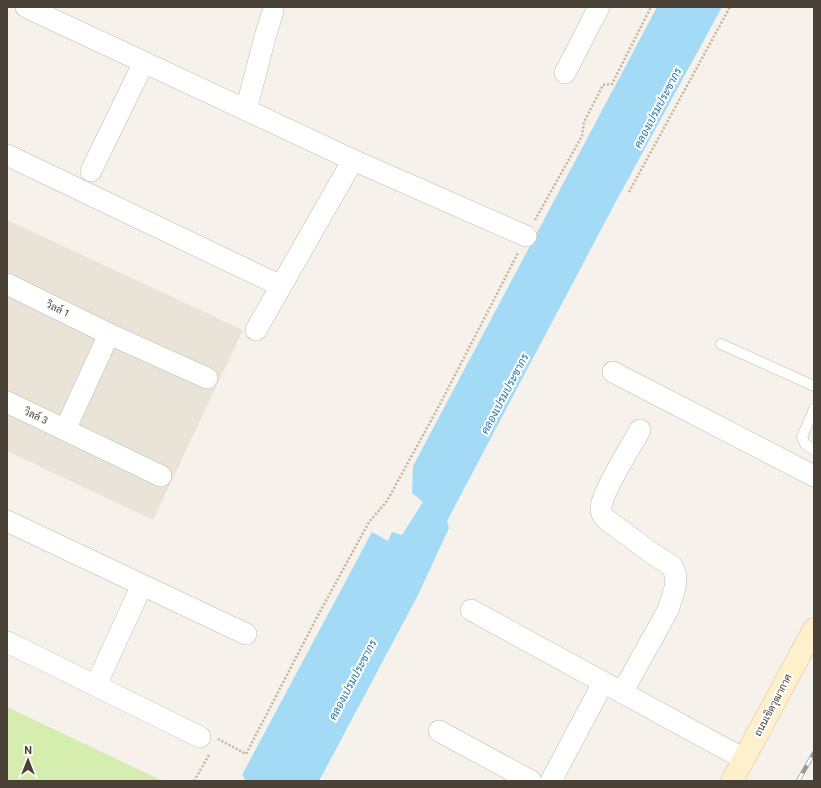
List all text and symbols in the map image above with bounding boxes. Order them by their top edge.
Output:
water label: คลองเปรมประชากร [631,65,685,150]
street label: วิลล์ 1 [44,296,72,319]
water label: คลองเปรมประชากร [478,351,532,436]
street label: วิลล์ 3 [22,404,50,426]
water label: คลองเปรมประชากร [326,637,380,722]
street label: ถนนเชิดวุฒากาศ [752,672,796,739]
north arrow [8,740,48,780]
text: N [24,744,32,757]

